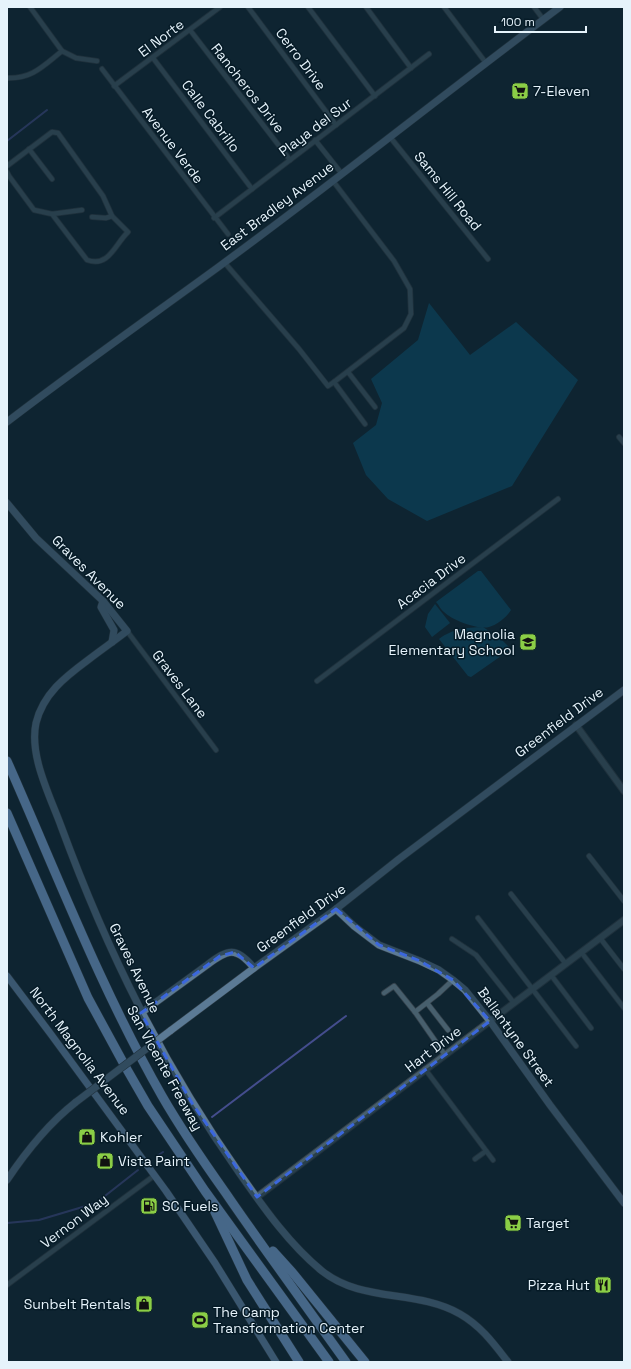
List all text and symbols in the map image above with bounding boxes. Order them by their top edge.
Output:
scale bar [495,8,586,34]
text: 100 m [501,14,535,30]
street label: El Norte [135,15,187,61]
street label: Cerro Drive [272,24,330,94]
street label: Rancheros Drive [207,40,289,136]
street label: Calle Cabrillo [178,76,244,156]
supermarket icon: 7-Eleven [510,81,530,101]
place label: 7-Eleven [533,82,590,100]
street label: Playa del Sur [275,94,355,160]
street label: Avenue Verde [138,103,208,187]
street label: Sams Hill Road [410,148,486,234]
street label: East Bradley Avenue [217,157,337,255]
street label: Graves Avenue [48,531,130,613]
street label: Acacia Drive [393,549,469,613]
place label: Magnolia Elementary School [389,625,515,659]
school or university icon: Magnolia Elementary School [518,632,538,652]
street label: Graves Lane [148,646,212,722]
street label: Greenfield Drive [511,683,607,761]
street label: Greenfield Drive [253,879,349,957]
street label: Graves Avenue [105,920,165,1016]
street label: North Magnolia Avenue [26,983,134,1119]
street label: Ballantyne Street [474,984,558,1090]
street label: San Vicente Freeway [123,1002,207,1134]
street label: Hart Drive [401,1022,465,1076]
shop icon: Kohler [77,1127,97,1147]
place label: Kohler [100,1128,142,1146]
shop icon: Vista Paint [95,1151,115,1171]
place label: Vista Paint [118,1152,190,1170]
street label: Vernon Way [37,1190,111,1252]
fuel station icon: SC Fuels [139,1196,159,1216]
place label: SC Fuels [162,1197,218,1215]
supermarket icon: Target [503,1213,523,1233]
place label: Target [526,1214,570,1232]
restaurant icon: Pizza Hut [593,1275,613,1295]
place label: Pizza Hut [528,1276,590,1294]
shop icon: Sunbelt Rentals [134,1294,154,1314]
place label: Sunbelt Rentals [24,1295,131,1313]
place label: The Camp Transformation Center [213,1303,365,1337]
sports icon: The Camp Transformation Center [190,1310,210,1330]

